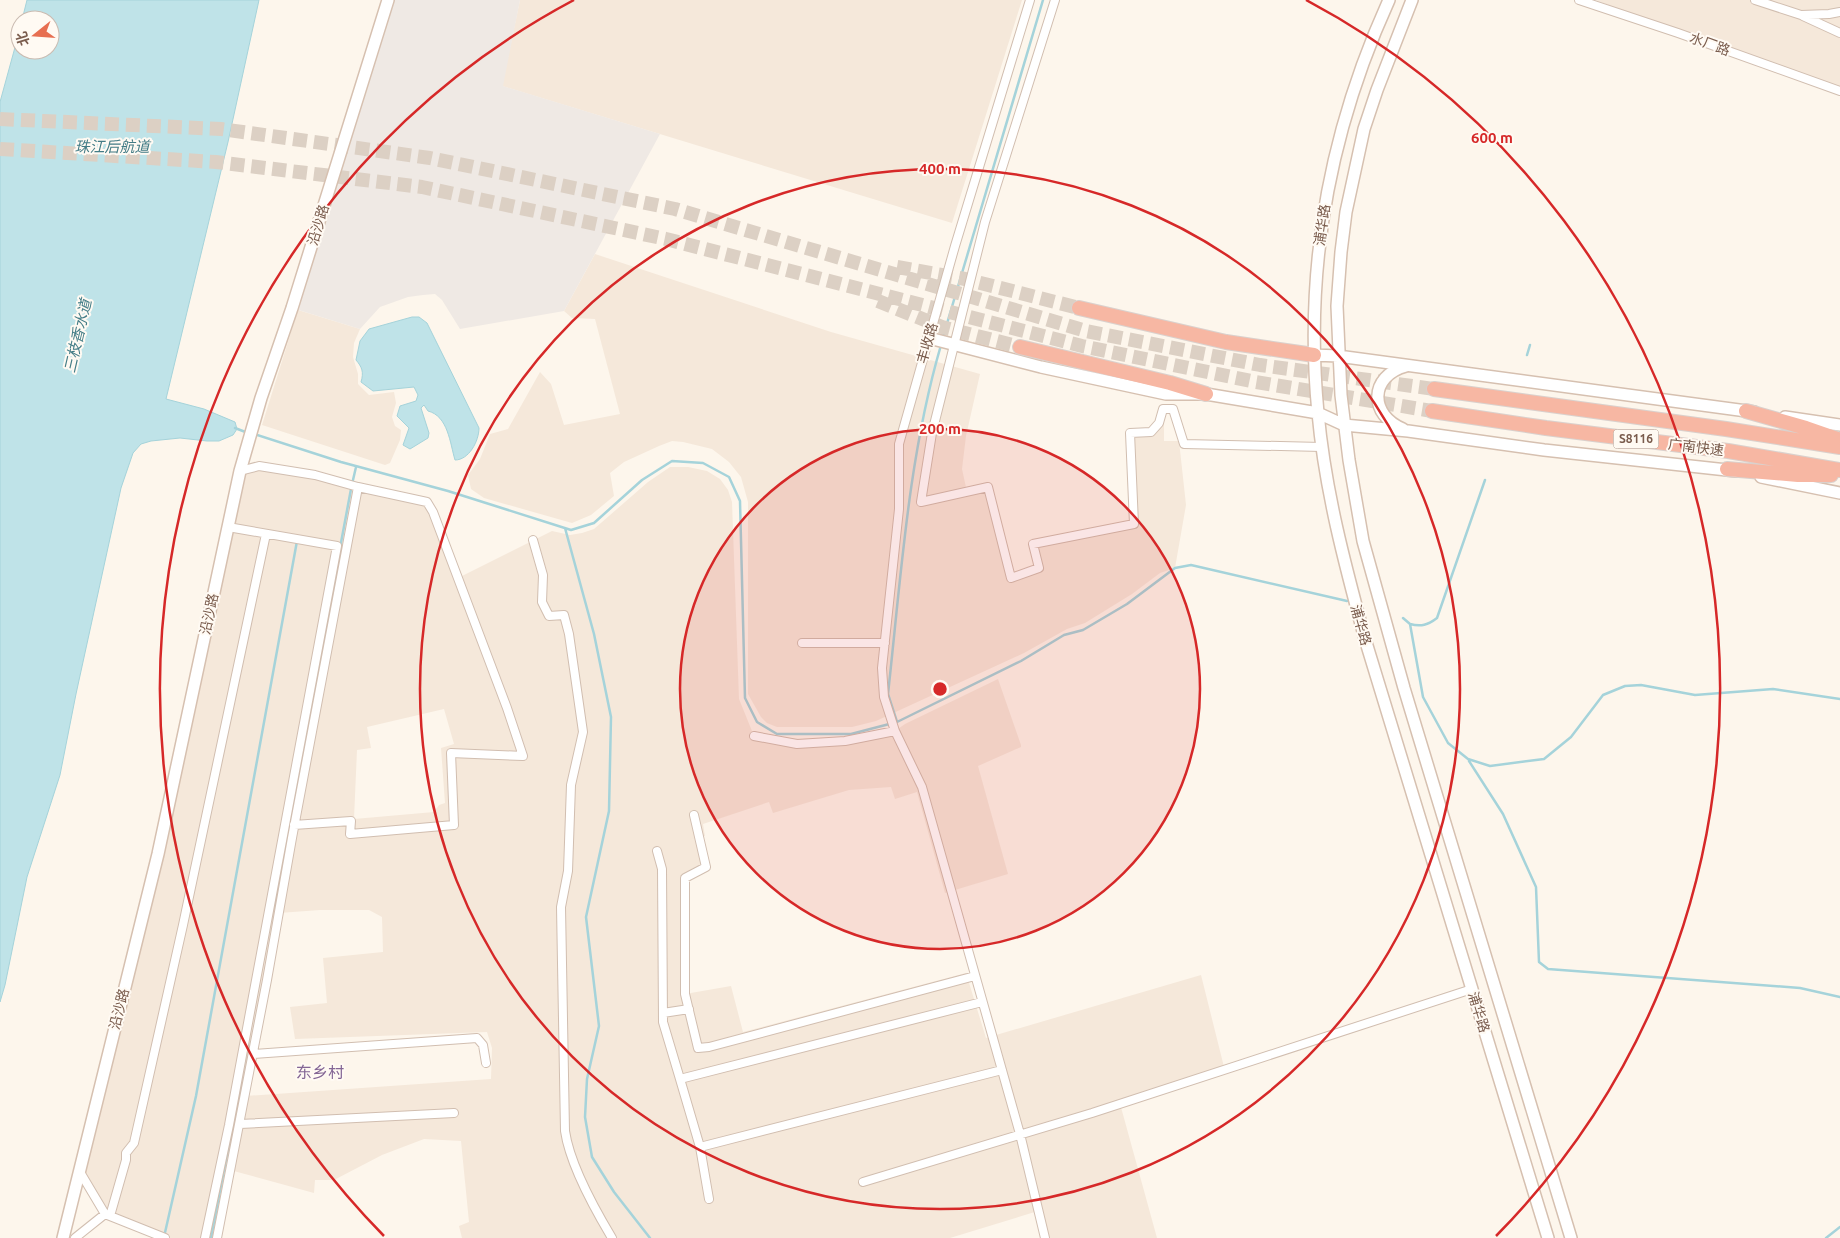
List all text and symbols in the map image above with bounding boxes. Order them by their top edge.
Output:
north arrow [10,10,60,60]
street label: 水厂路 [1688,29,1732,59]
text: 北 [13,30,32,48]
text: 600 m [1471,129,1513,146]
water label: 珠江后航道 [74,138,151,155]
text: 400 m [919,160,961,177]
street label: 沿沙路 [304,203,332,247]
street label: 浦华路 [1311,203,1333,247]
water label: 三枝香水道 [61,295,95,374]
street label: 丰收路 [914,321,940,365]
text: 200 m [919,420,961,437]
road number: S8116 [1614,429,1658,448]
street label: 广南快速 [1667,436,1725,458]
street label: 沿沙路 [197,592,221,636]
street label: 浦华路 [1348,603,1374,647]
centre of rings [931,680,949,698]
street label: 沿沙路 [106,987,132,1031]
street label: 浦华路 [1465,990,1493,1034]
district label: 东乡村 [296,1063,344,1081]

